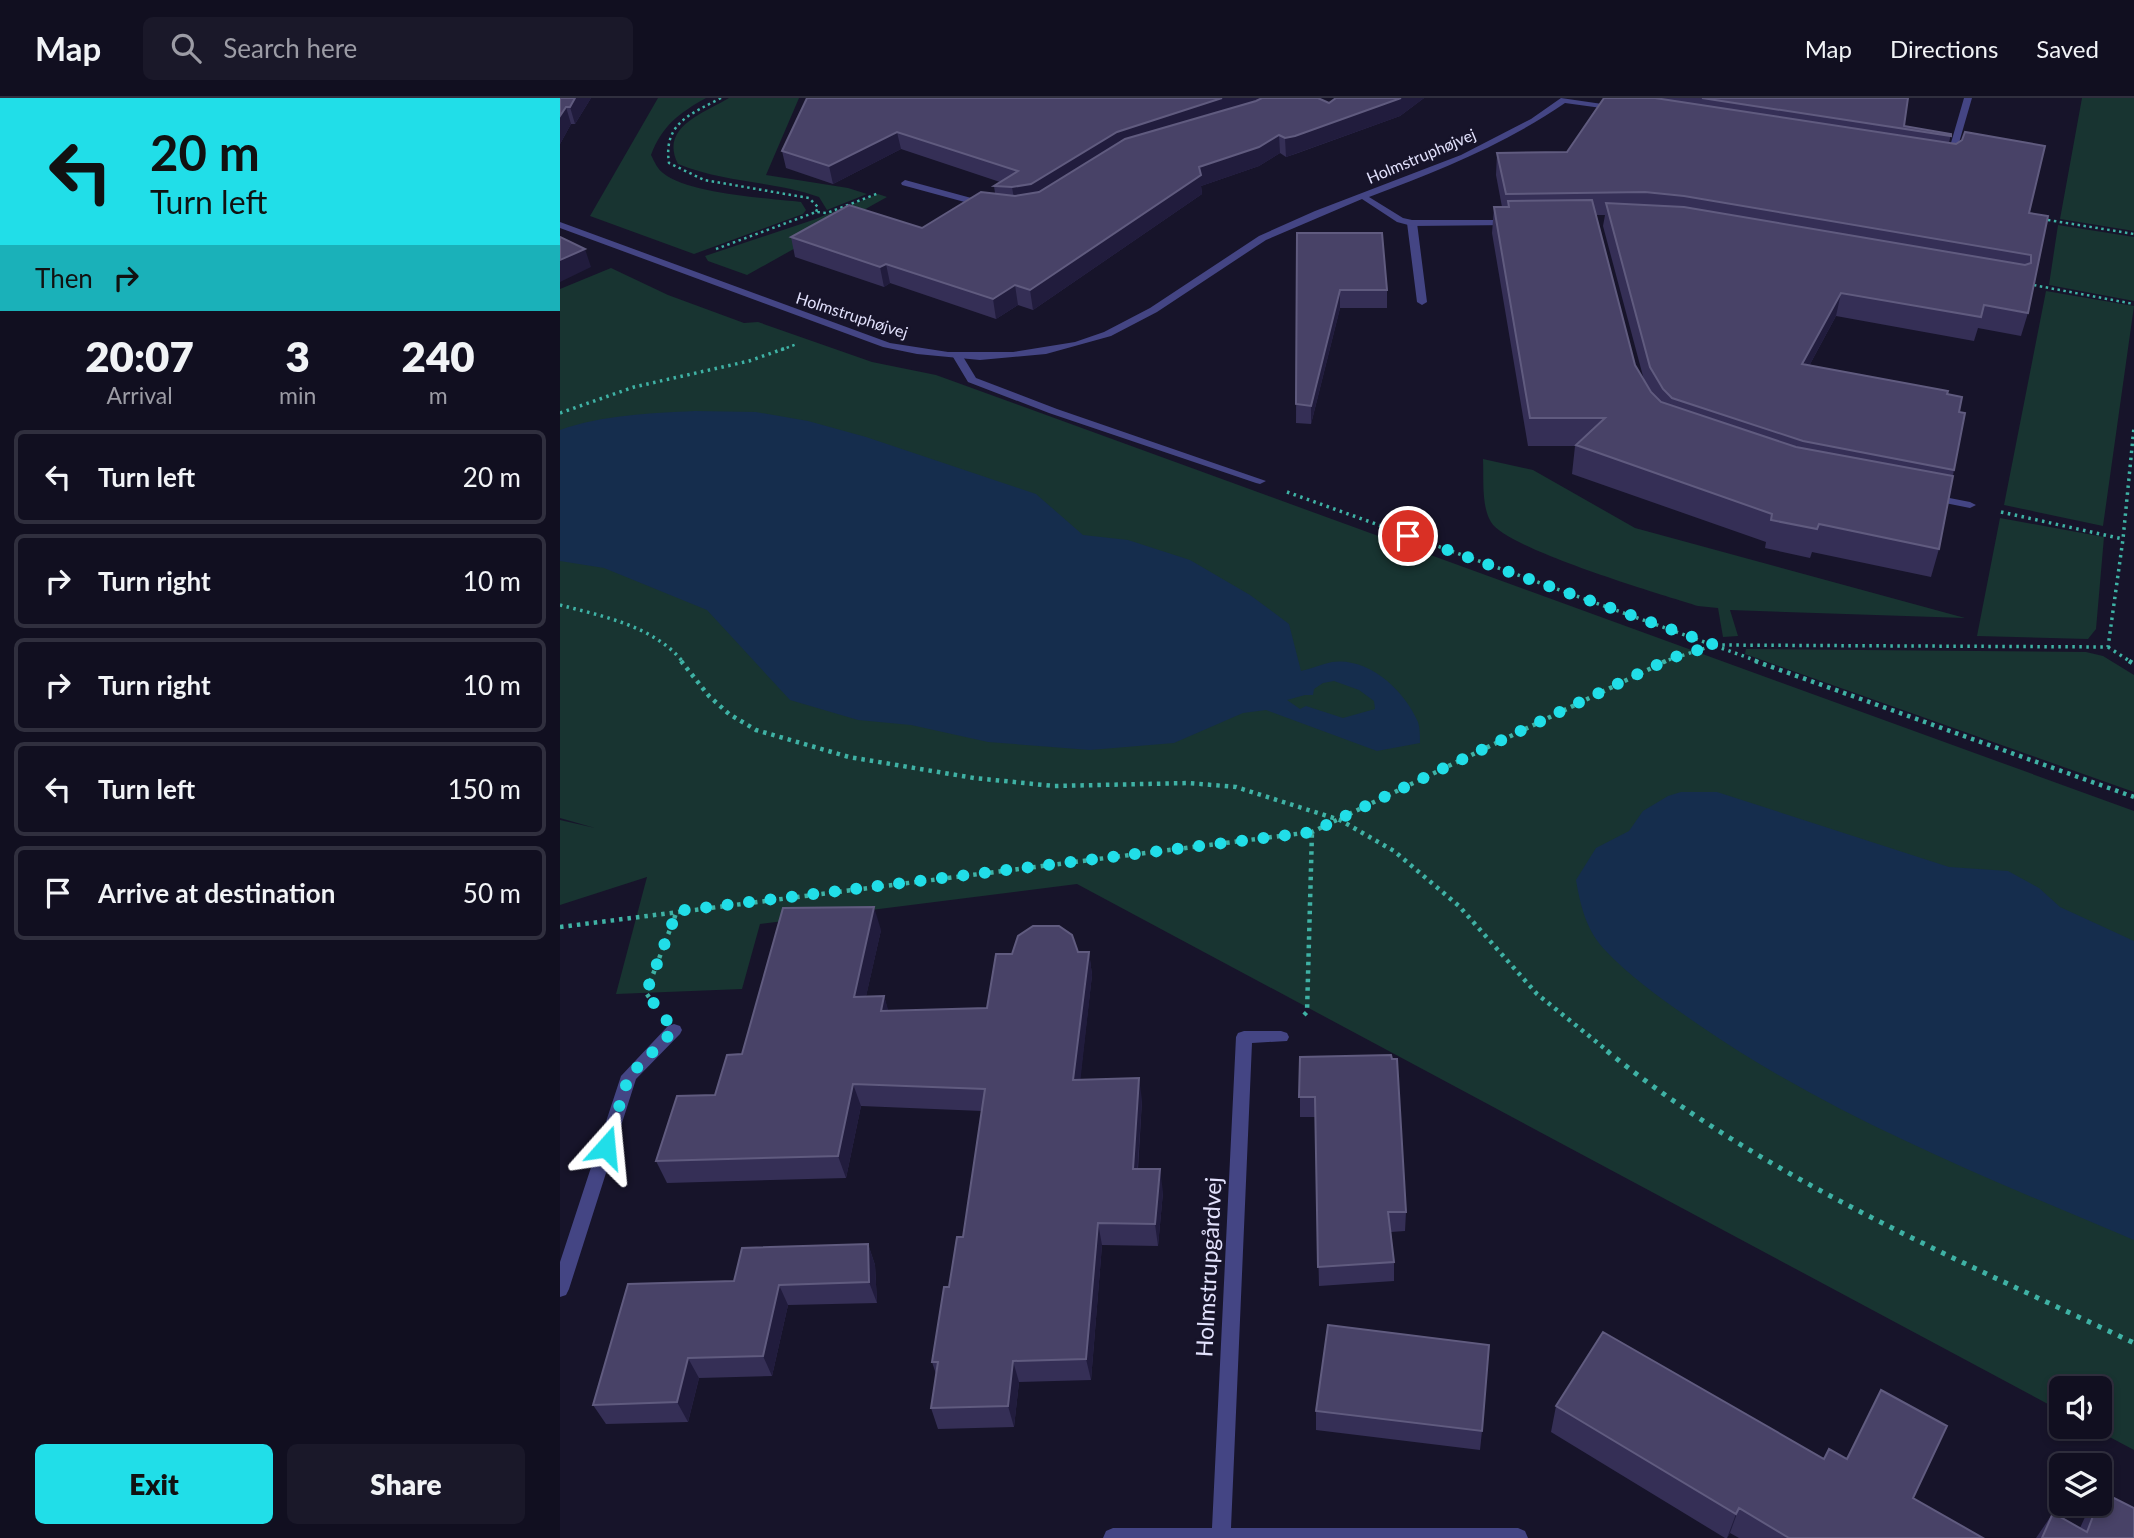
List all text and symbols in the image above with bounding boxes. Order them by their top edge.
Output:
search box [143,17,633,80]
text: Map [35,28,101,68]
icon: search [167,29,205,67]
text: Search here [223,32,357,64]
text: Map [1805,34,1852,63]
text: Directions [1890,34,1998,63]
text: Saved [2036,34,2099,63]
text: 20 m [150,123,260,181]
street label: Holmstruphøjvej [1363,124,1478,187]
icon: left [35,126,126,217]
text: Turn left [150,182,267,221]
icon: right [107,259,145,297]
text: Then [35,262,93,294]
street label: Holmstruphøjvej [794,287,910,342]
text: 20:07 [85,331,194,381]
text: 3 [286,331,310,381]
text: 240 [402,331,475,381]
text: Arrival [106,381,173,409]
text: min [279,381,316,409]
text: m [429,381,448,409]
icon: left [39,458,77,496]
text: Turn left [98,461,195,493]
text: 20 m [463,461,521,493]
pin [1378,506,1438,566]
icon: arrive [1389,517,1427,555]
icon: right [39,562,77,600]
text: Turn right [98,565,211,597]
text: 10 m [463,565,521,597]
icon: right [39,666,77,704]
text: Turn right [98,669,211,701]
text: 10 m [463,669,521,701]
icon: left [39,770,77,808]
text: Turn left [98,773,195,805]
text: 150 m [448,773,521,805]
icon: arrive [39,874,77,912]
text: Arrive at destination [98,877,335,909]
text: 50 m [463,877,521,909]
position arrow [569,1110,643,1184]
street label: Holmstrupgårdvej [1189,1176,1227,1358]
map controls [2049,1376,2112,1516]
button: sound [2049,1376,2112,1439]
button: Exit [35,1444,273,1524]
button: Share [287,1444,525,1524]
button: layers [2049,1453,2112,1516]

